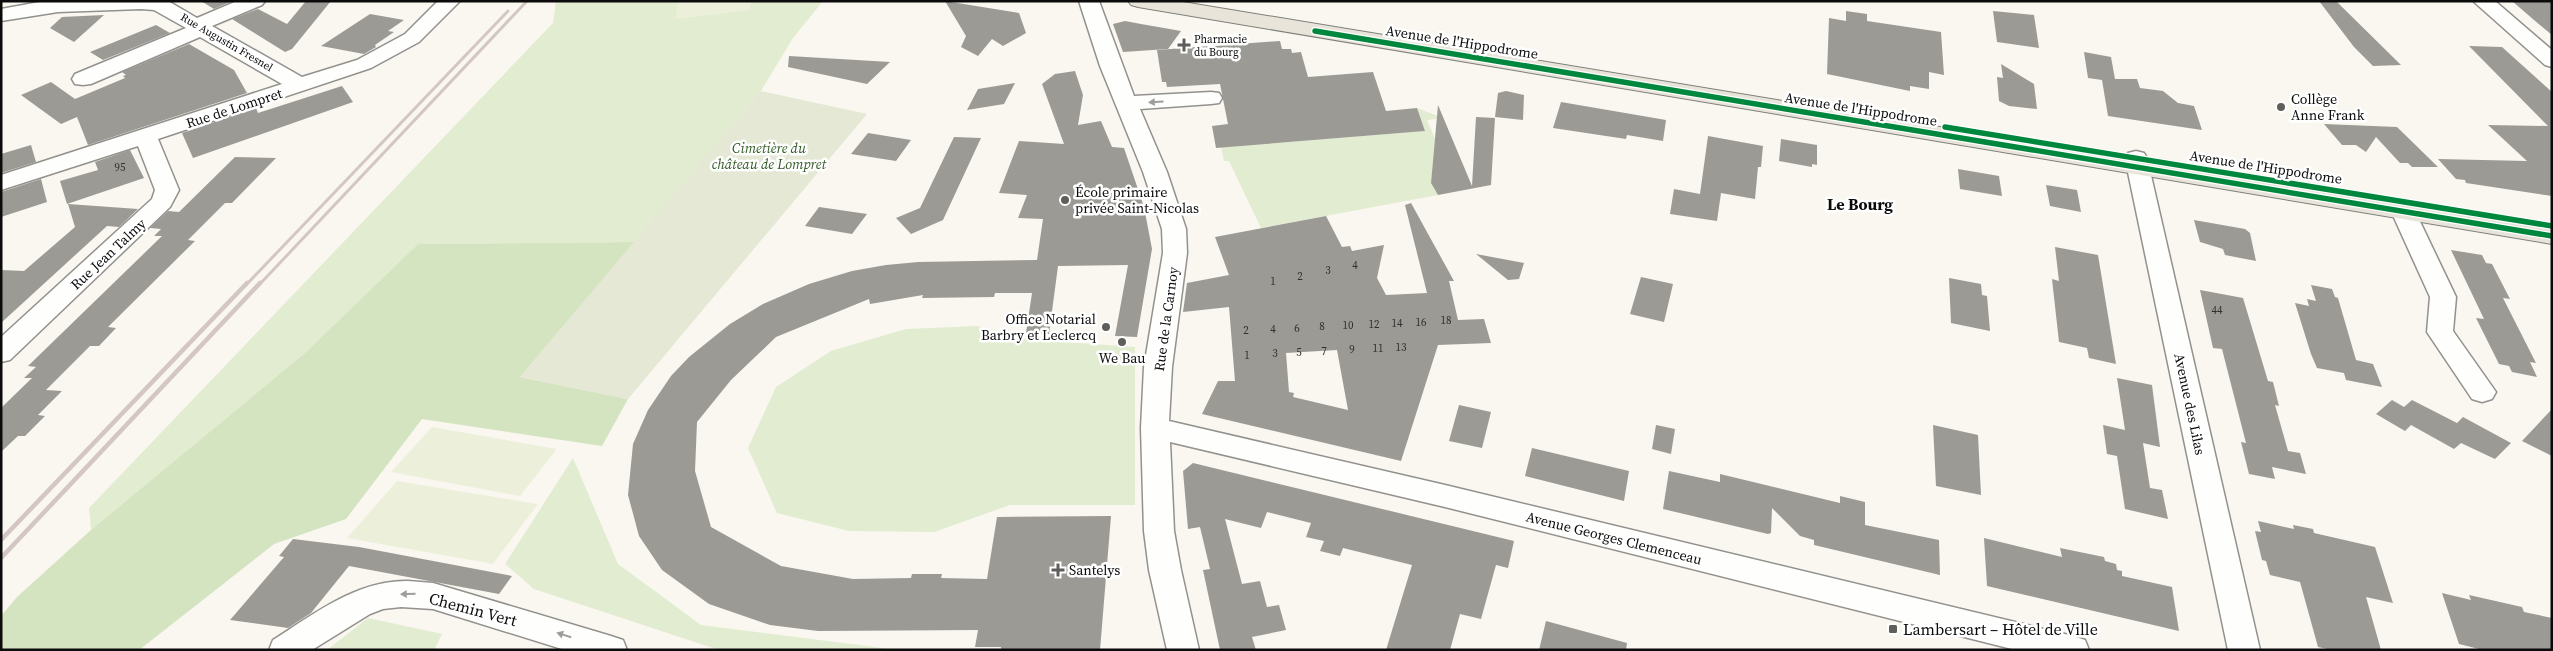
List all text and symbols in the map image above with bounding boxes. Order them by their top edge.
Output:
street label: Rue Augustin Fresnel [178,10,276,75]
street label: Avenue de l'Hippodrome [1384,20,1540,64]
place label: Pharmacie du Bourg [1194,32,1247,60]
marker: Pharmacie du Bourg [1178,39,1190,51]
street label: Rue de Lompret [183,83,285,133]
street label: Avenue de l'Hippodrome [1783,87,1939,131]
place label: Collège Anne Frank [2291,89,2365,125]
one-way arrow [1148,98,1164,106]
marker: Collège Anne Frank [2275,101,2287,113]
park label: Cimetière du château de Lompret [712,138,828,174]
street label: Avenue de l'Hippodrome [2188,145,2344,189]
house number: 95 [115,160,126,175]
place label: École primaire privée Saint-Nicolas [1075,182,1199,218]
district label: Le Bourg [1827,193,1893,215]
marker: École primaire privée Saint-Nicolas [1059,194,1071,206]
street label: Rue Jean Talmy [66,213,151,294]
house number: 4 [1352,258,1358,273]
house number: 3 [1325,263,1331,278]
street label: Rue de la Carnoy [1149,265,1183,372]
house number: 2 [1297,269,1303,284]
house number: 1 [1270,274,1276,289]
house number: 44 [2212,303,2223,318]
place label: Office Notarial Barbry et Leclercq [981,309,1096,345]
house number: 18 [1441,313,1452,328]
house number: 16 [1416,315,1427,330]
house number: 14 [1392,316,1403,331]
house number: 12 [1369,317,1380,332]
house number: 10 [1343,318,1354,333]
house number: 8 [1319,319,1325,334]
marker: Office Notarial Barbry et Leclercq [1100,321,1112,333]
house number: 6 [1294,321,1300,336]
house number: 4 [1270,322,1276,337]
house number: 2 [1243,323,1249,338]
marker: We Bau [1116,336,1128,348]
house number: 13 [1396,340,1407,355]
house number: 11 [1373,341,1384,356]
house number: 9 [1349,342,1355,357]
house number: 7 [1321,344,1327,359]
house number: 5 [1296,345,1302,360]
house number: 3 [1272,346,1278,361]
place label: We Bau [1099,348,1145,368]
house number: 1 [1244,348,1250,363]
street label: Avenue des Lilas [2169,351,2211,457]
street label: Avenue Georges Clemenceau [1524,506,1704,570]
place label: Santelys [1069,560,1120,580]
marker: Santelys [1051,563,1065,577]
street label: Chemin Vert [427,587,520,631]
one-way arrow [399,590,415,598]
place label: Lambersart – Hôtel de Ville [1903,618,2098,640]
marker: Lambersart – Hôtel de Ville [1887,623,1899,635]
one-way arrow [556,631,571,639]

